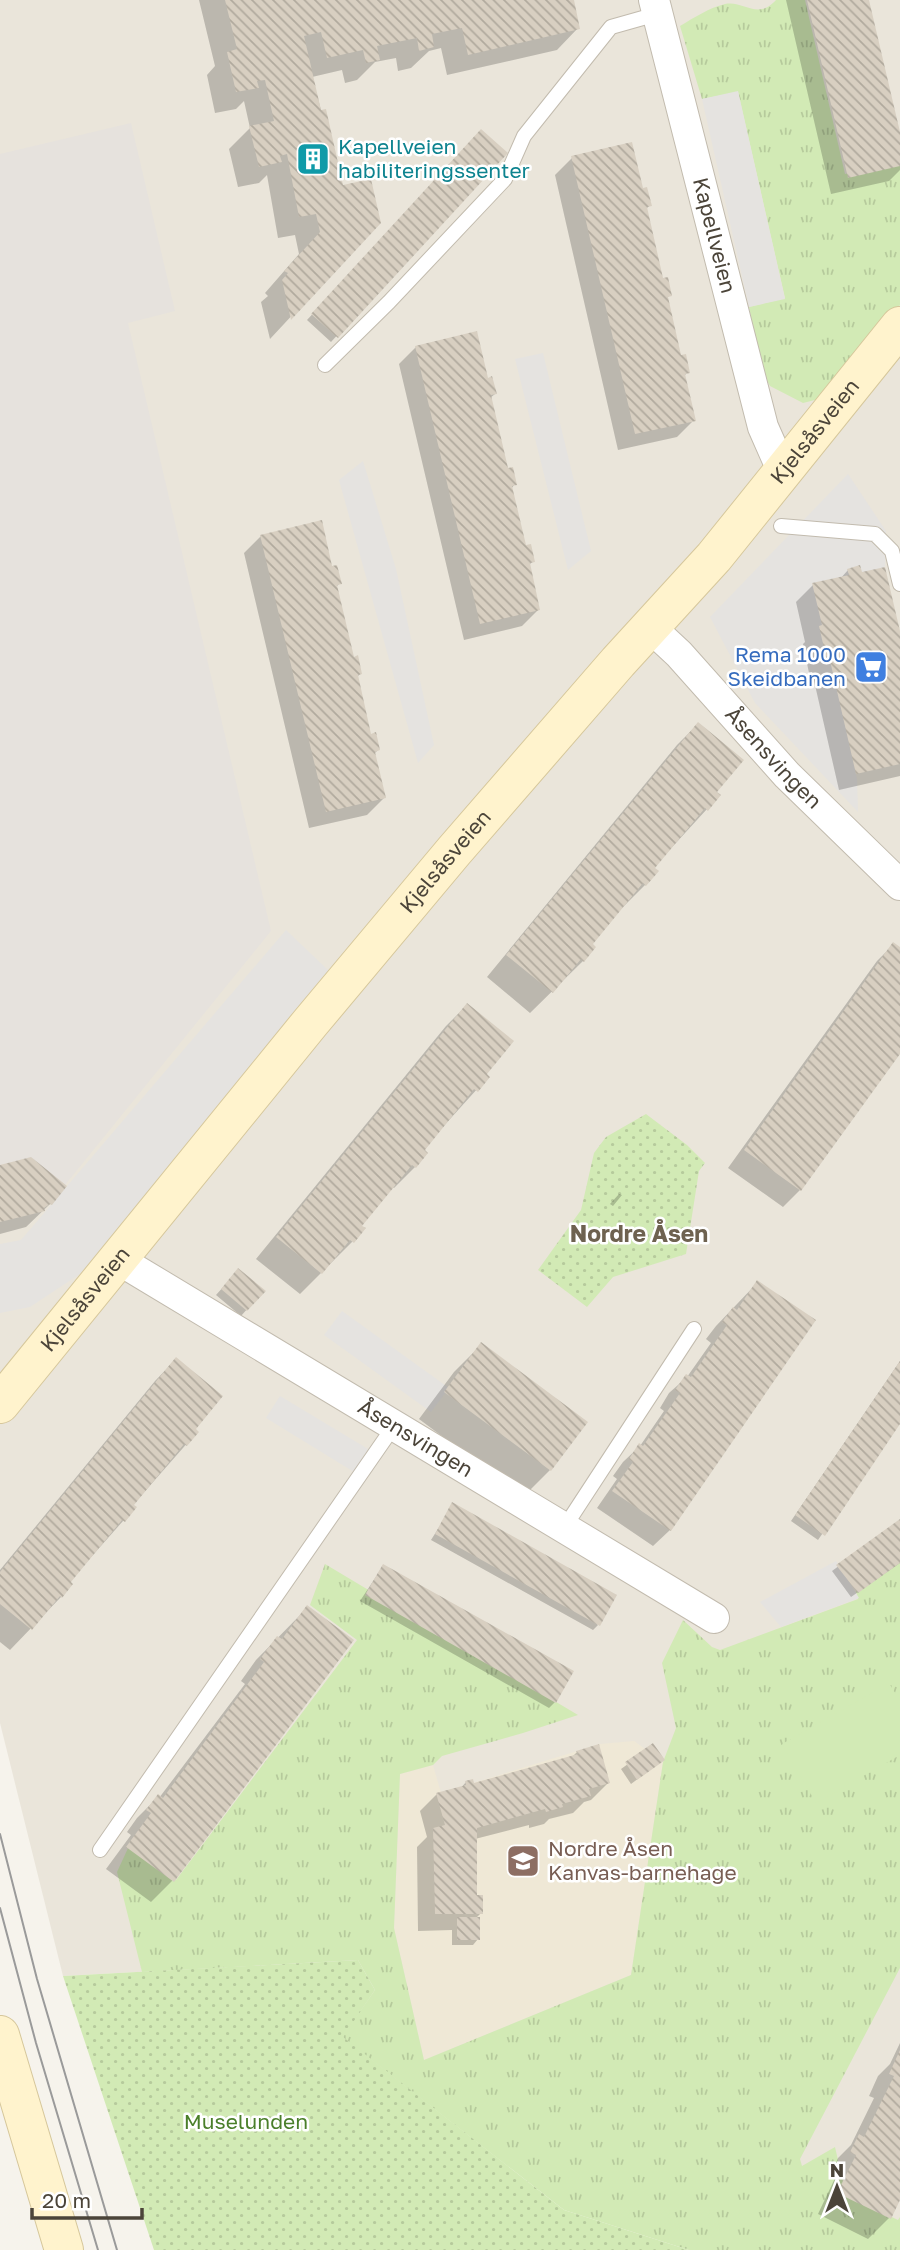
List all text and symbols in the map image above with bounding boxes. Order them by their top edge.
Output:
place label: Kapellveien habiliteringssenter [338,133,530,183]
building icon: Kapellveien habiliteringssenter [294,140,332,178]
street label: Kapellveien [688,175,742,296]
street label: Kjelsåsveien [764,373,864,489]
place label: Rema 1000 Skeidbanen [728,641,846,691]
supermarket icon: Rema 1000 Skeidbanen [852,648,890,686]
street label: Åsensvingen [720,701,828,814]
street label: Kjelsåsveien [394,804,496,918]
district label: Nordre Åsen [570,1219,708,1247]
street label: Kjelsåsveien [34,1241,135,1356]
street label: Åsensvingen [354,1393,478,1482]
place label: Nordre Åsen Kanvas-barnehage [548,1835,737,1885]
school or university icon: Nordre Åsen Kanvas-barnehage [504,1842,542,1880]
park label: Muselunden [184,2108,308,2134]
north arrow [802,2152,872,2222]
text: N [830,2158,844,2181]
scale bar [32,2176,142,2220]
text: 20 m [42,2187,91,2213]

